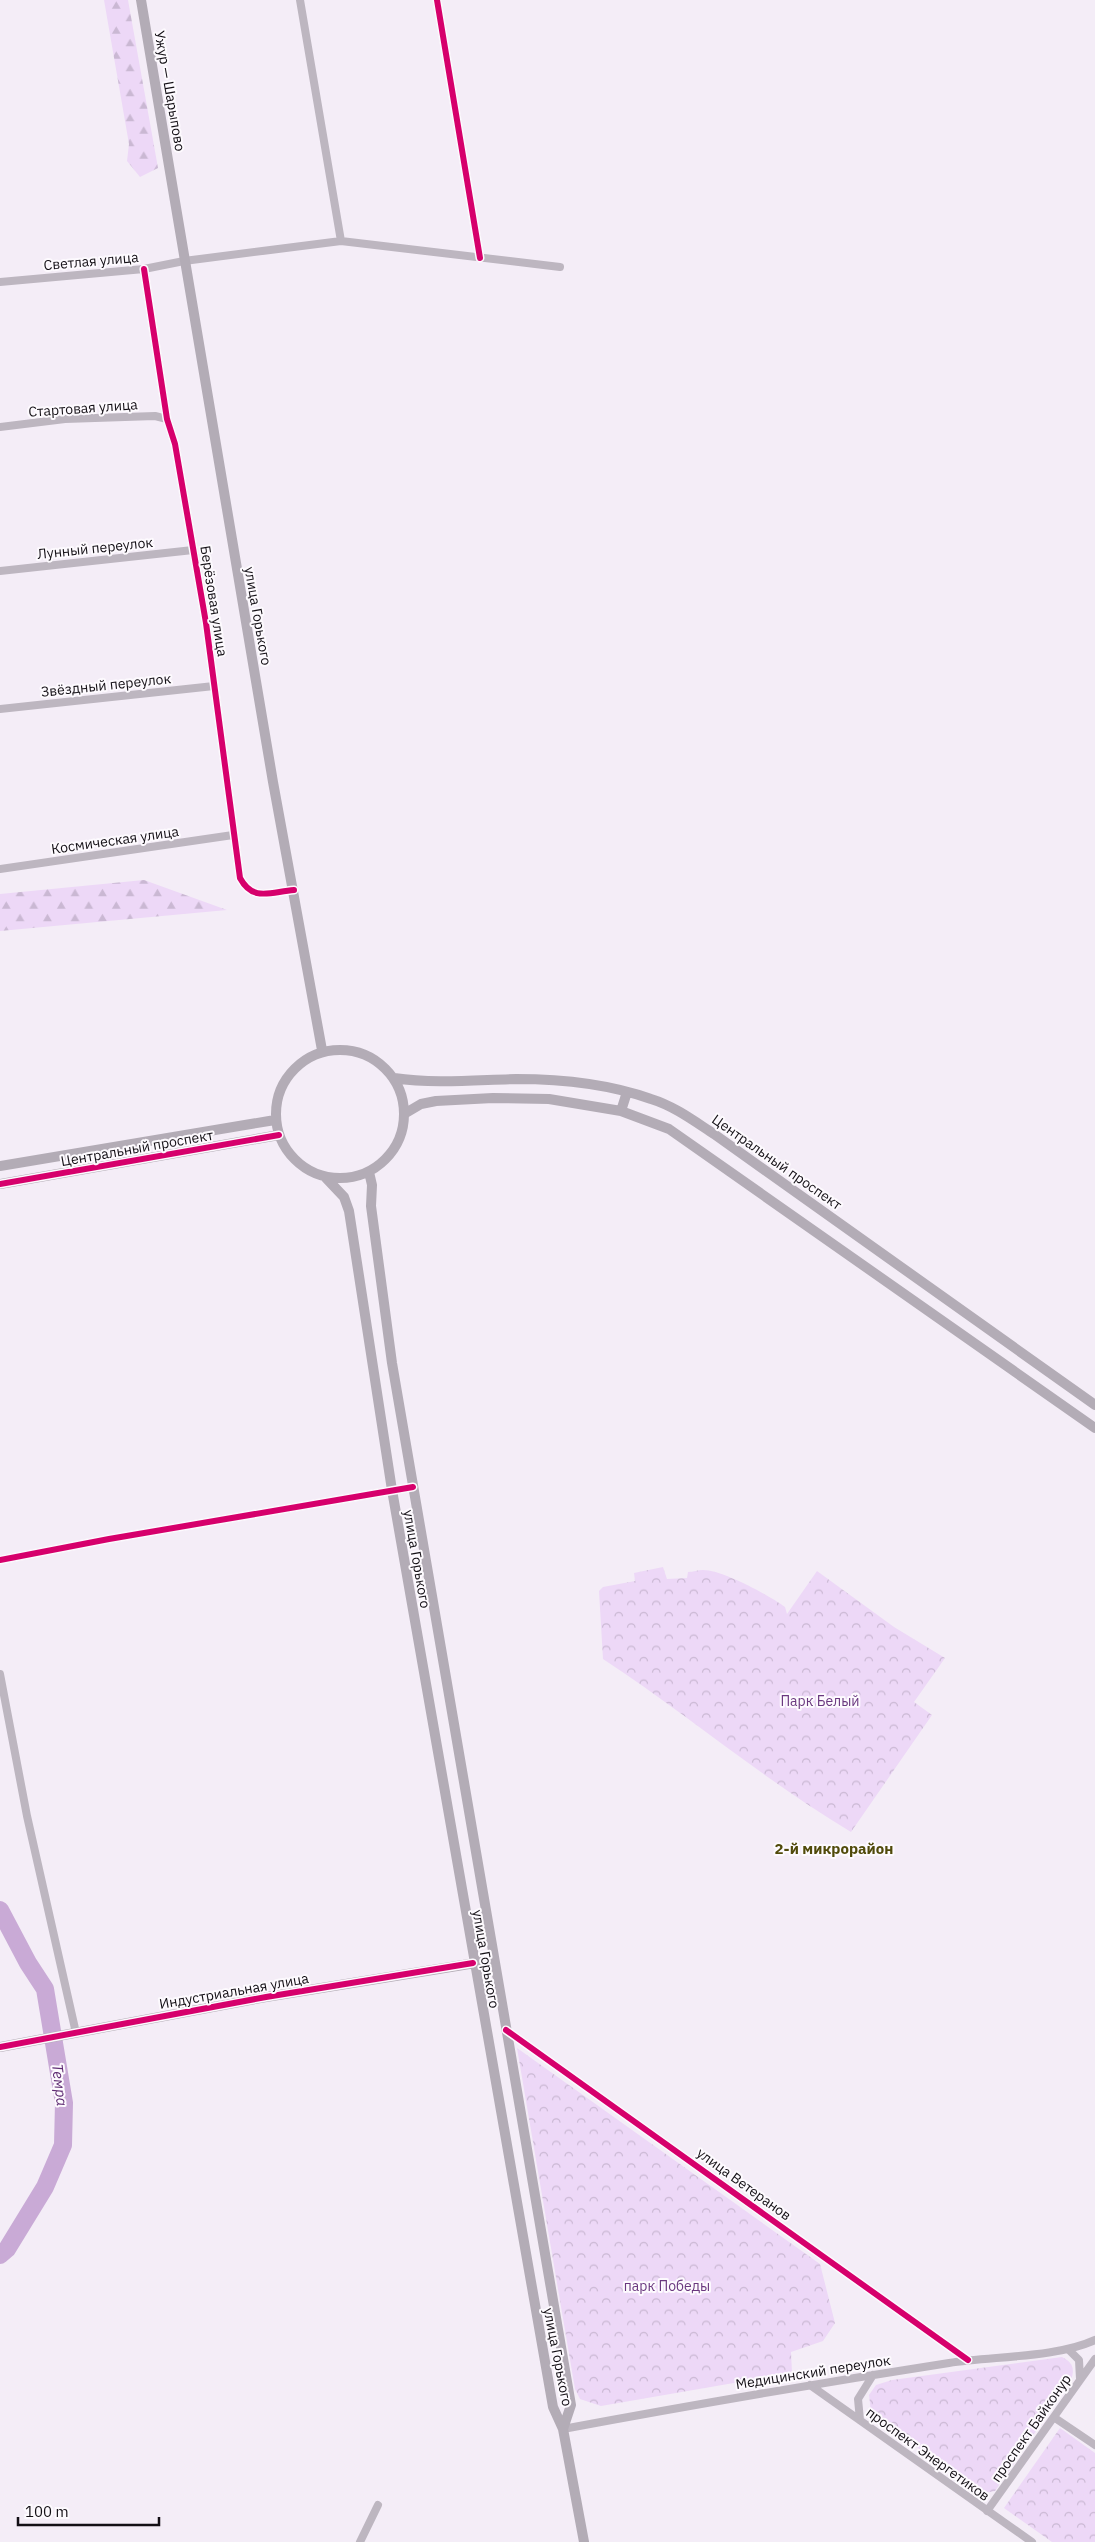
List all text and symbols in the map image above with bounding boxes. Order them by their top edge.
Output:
street label: Ужур — Шарыпово [151,29,189,153]
street label: Светлая улица [43,248,140,274]
street label: Стартовая улица [28,395,139,421]
street label: Лунный переулок [36,533,154,563]
street label: Берёзовая улица [196,544,232,658]
street label: улица Горького [240,565,276,667]
street label: Звёздный переулок [40,669,172,701]
street label: Космическая улица [50,822,180,858]
street label: Центральный проспект [709,1110,846,1214]
street label: Центральный проспект [59,1126,215,1170]
street label: улица Горького [399,1508,435,1610]
park label: Парк Белый [780,1692,860,1710]
district label: 2-й микрорайон [775,1839,893,1858]
street label: улица Горького [468,1908,504,2010]
street label: Индустриальная улица [158,1969,311,2013]
water label: Темра [48,2063,72,2108]
street label: улица Ветеранов [693,2144,795,2224]
park label: парк Победы [624,2277,710,2295]
street label: улица Горького [540,2306,576,2408]
street label: Медицинский переулок [734,2351,892,2393]
street label: проспект Байконур [987,2371,1075,2485]
street label: проспект Энергетиков [863,2403,993,2505]
scale bar [18,2494,159,2526]
text: 100 m [25,2502,69,2521]

